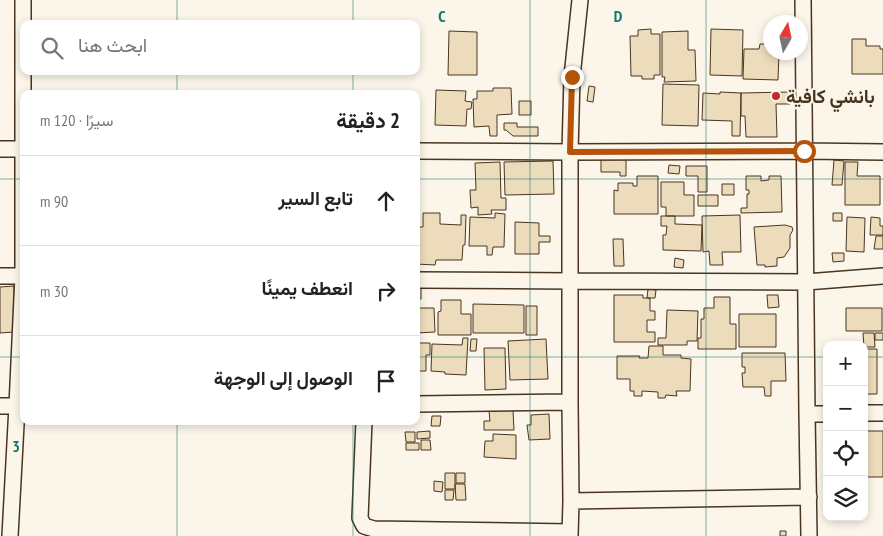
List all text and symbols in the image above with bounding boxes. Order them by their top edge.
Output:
text: C [438,6,446,26]
text: D [614,6,623,26]
north arrow [763,15,808,60]
search box [20,20,420,75]
text: ابحث هنا [78,33,147,57]
icon: search [38,34,66,62]
route end [561,66,584,89]
place label: بانشي كافية [786,84,875,113]
marker: بانشي كافية [770,90,782,102]
text: 2 دقيقة [336,107,400,134]
text: سيرًا · 120 m [40,110,113,130]
route start [793,140,816,163]
text: تابع السير [278,186,353,210]
icon: ahead [372,187,400,215]
text: 90 m [40,191,68,211]
text: انعطف يمينًا [262,276,353,300]
icon: right [372,277,400,305]
text: 30 m [40,281,68,301]
map controls [823,341,868,521]
button: + [823,341,868,386]
text: الوصول إلى الوجهة [214,366,353,390]
icon: arrive [372,367,400,395]
button: − [823,386,868,431]
button: locate [823,431,868,476]
text: 3 [12,436,20,456]
button: layers [823,476,868,521]

